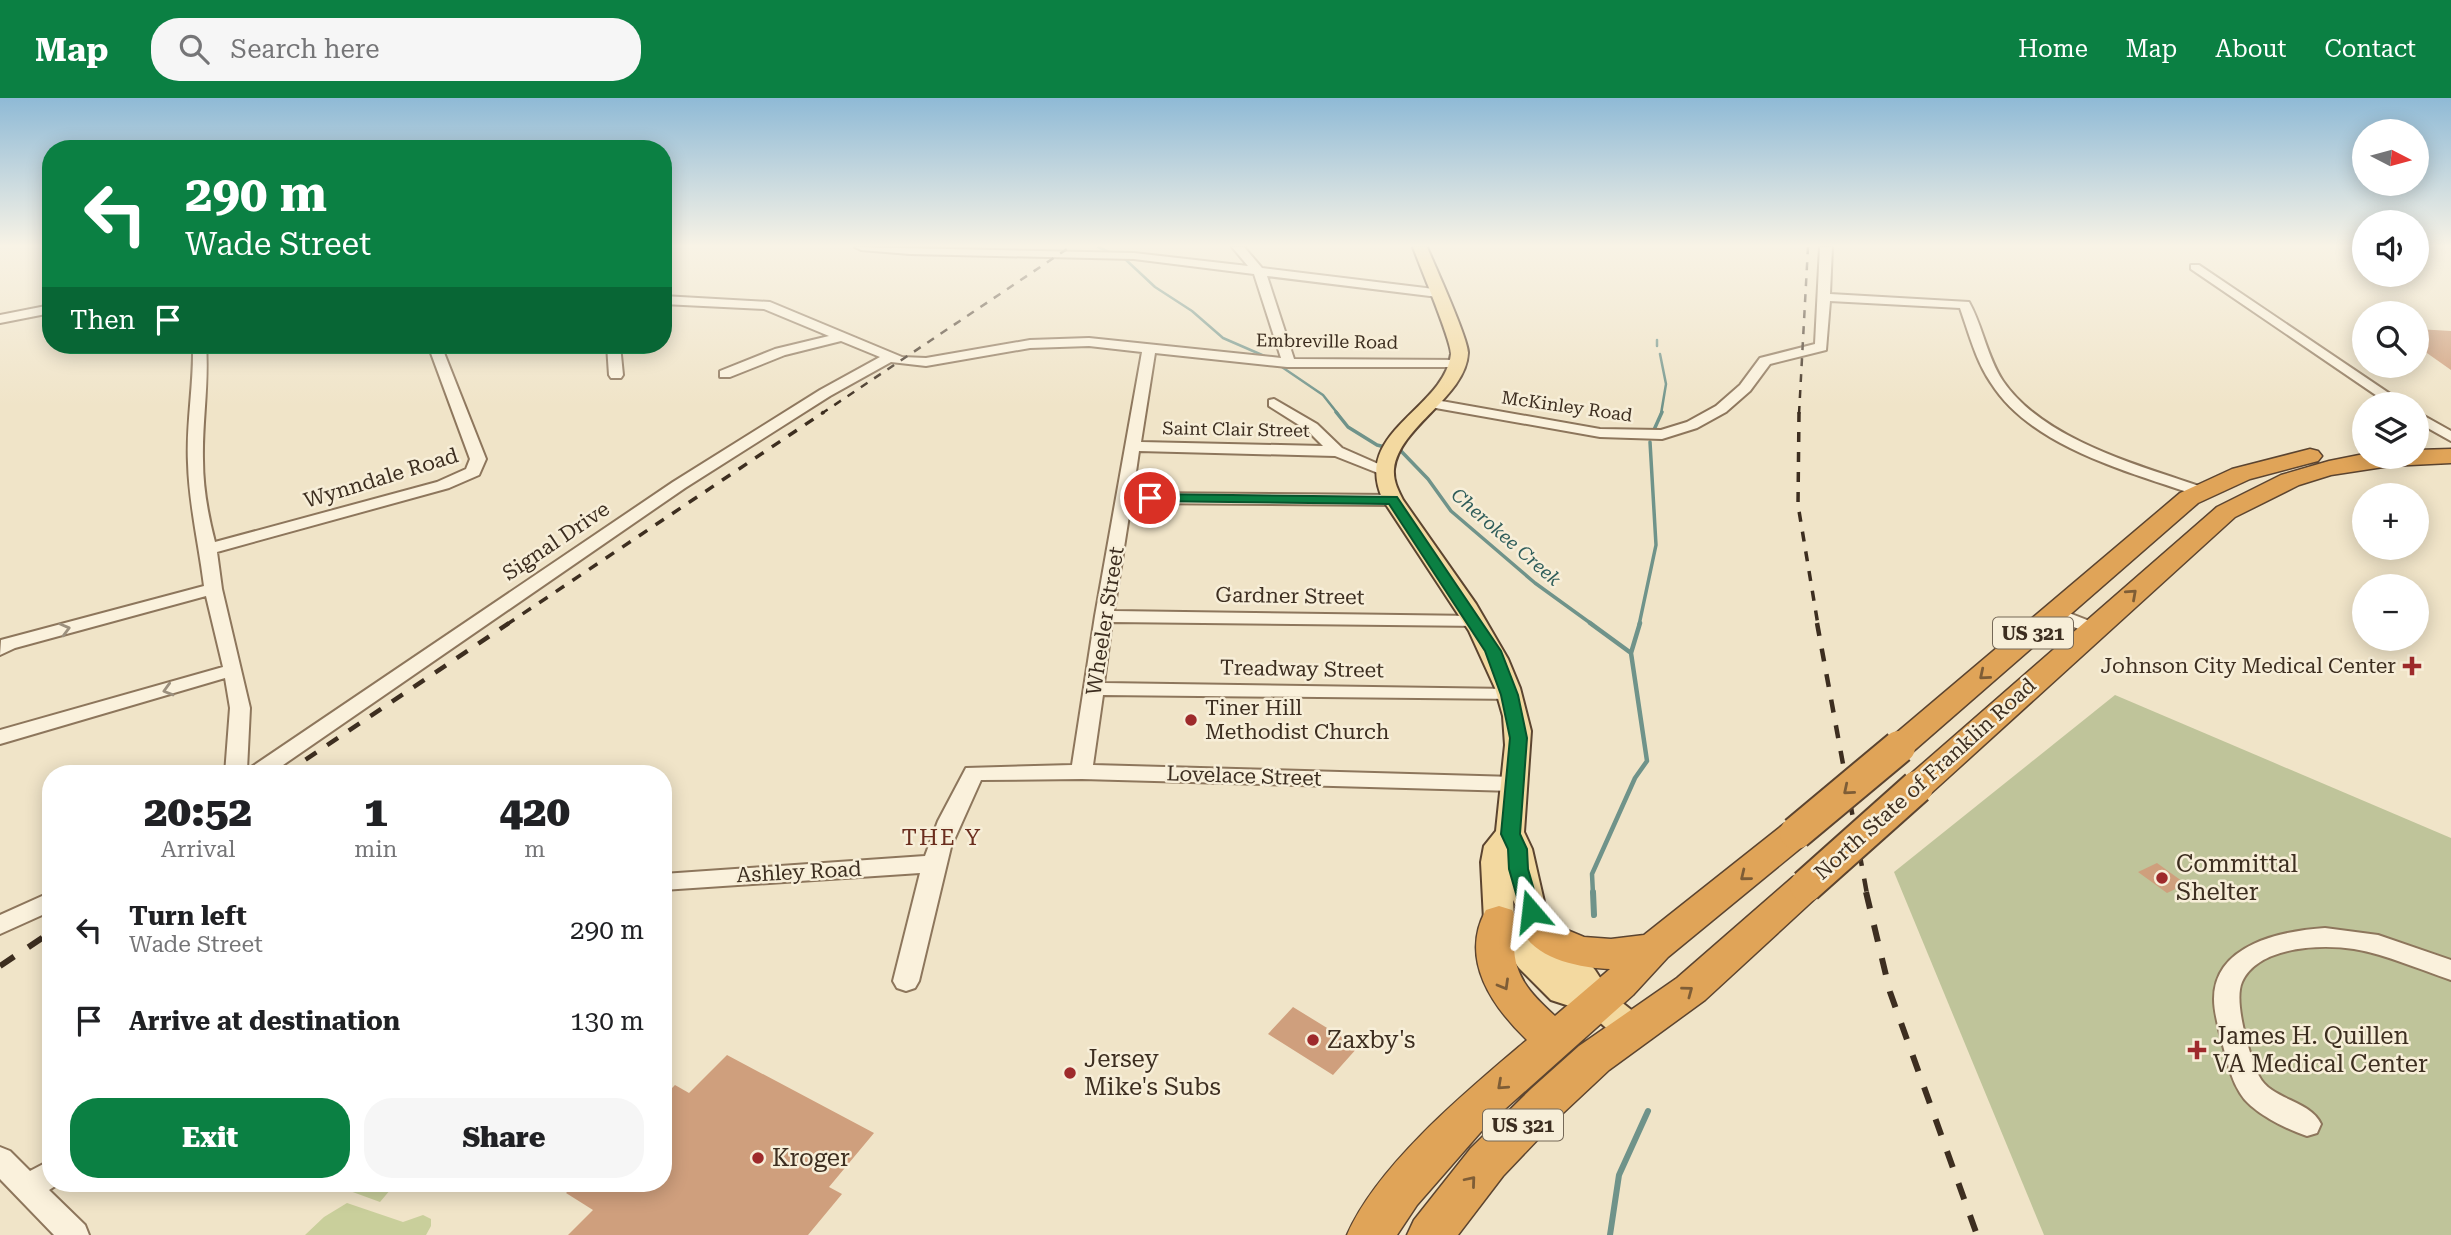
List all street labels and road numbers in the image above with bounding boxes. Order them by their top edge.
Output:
street label: Embreville Road [1256,329,1399,353]
street label: McKinley Road [1500,386,1634,426]
street label: Saint Clair Street [1162,417,1310,441]
street label: Wynndale Road [301,443,462,513]
street label: Signal Drive [498,497,614,585]
street label: Wheeler Street [1081,545,1129,697]
street label: Gardner Street [1215,583,1365,609]
road number: US 321 [1993,618,2073,648]
street label: Treadway Street [1220,656,1384,682]
street label: North State of Franklin Road [1809,673,2041,885]
street label: Lovelace Street [1166,761,1322,791]
street label: Ashley Road [736,857,863,887]
road number: US 321 [1483,1110,1563,1140]

